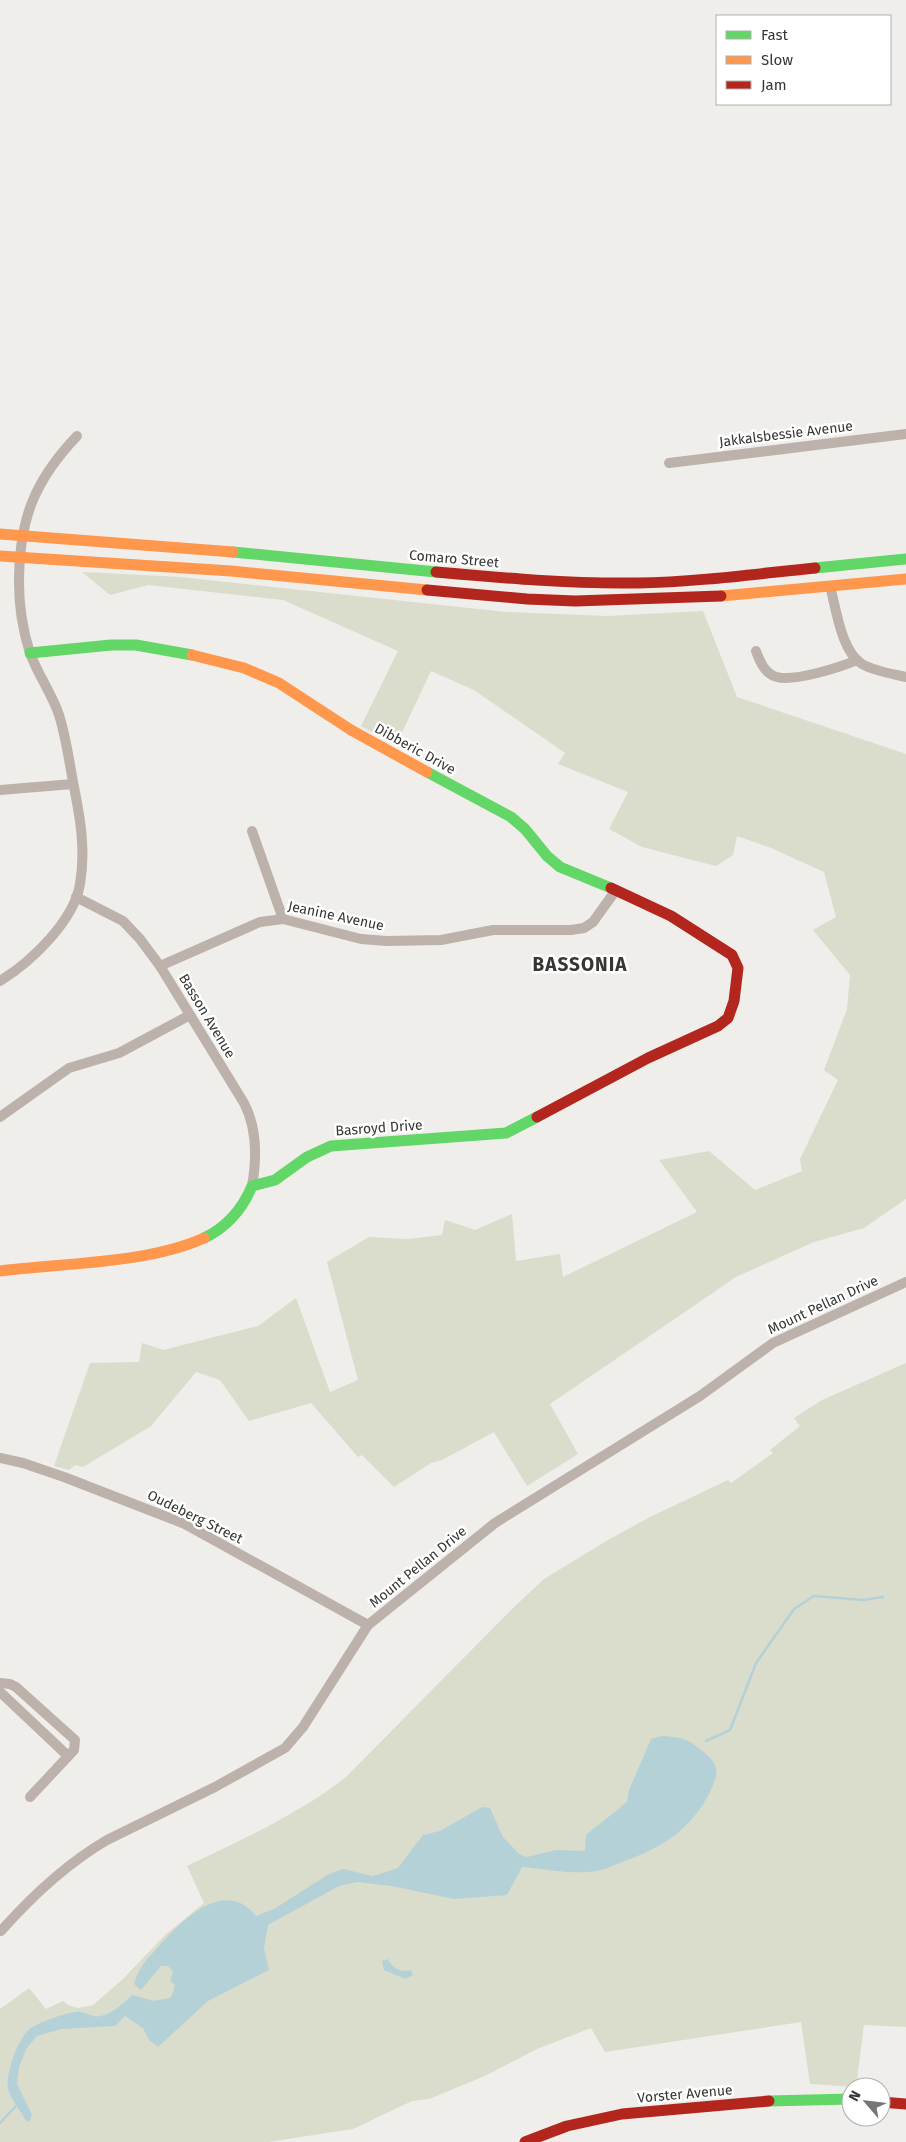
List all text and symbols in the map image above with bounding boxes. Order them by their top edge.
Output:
legend [716,15,891,105]
text: Fast [761,26,788,44]
text: Slow [761,51,793,69]
text: Jam [761,76,787,94]
street label: Jakkalsbessie Avenue [718,417,854,451]
street label: Comaro Street [408,547,501,571]
street label: Dibberic Drive [372,720,458,778]
street label: Jeanine Avenue [287,898,385,934]
district label: BASSONIA [533,953,627,976]
street label: Basson Avenue [175,971,239,1061]
street label: Basroyd Drive [335,1116,423,1140]
street label: Mount Pellan Drive [765,1272,881,1338]
street label: Oudeberg Street [145,1487,246,1548]
street label: Mount Pellan Drive [366,1523,470,1611]
north arrow [841,2077,891,2127]
street label: Vorster Avenue [637,2081,733,2107]
text: N [845,2088,865,2104]

